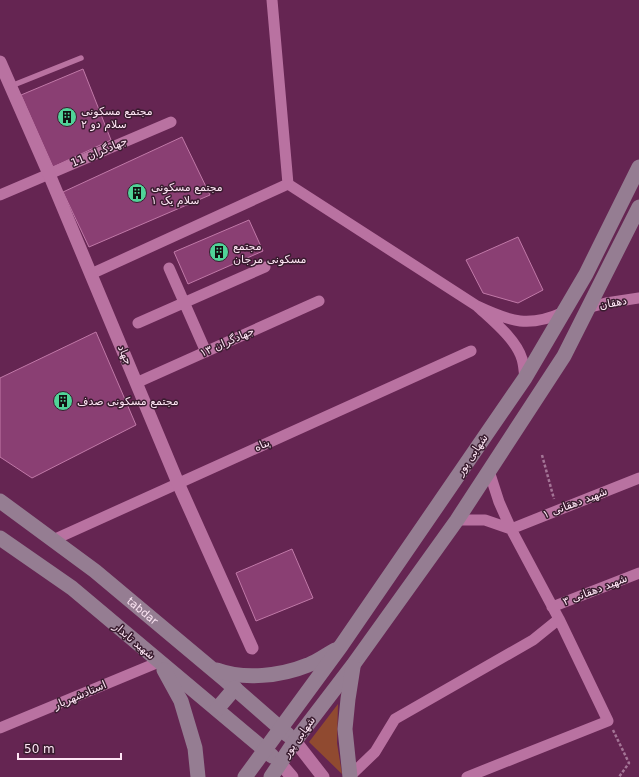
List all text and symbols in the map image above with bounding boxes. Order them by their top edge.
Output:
place label: مجتمع مسکونی سلام دو ۲ [81,105,153,131]
building icon: مجتمع مسکونی سلام دو ۲ [56,106,78,128]
street label: جهادگران 11 [69,134,129,170]
place label: مجتمع مسکونی سلام یک ۱ [151,181,223,207]
building icon: مجتمع مسکونی سلام یک ۱ [126,182,148,204]
place label: مجتمع مسکونی مرجان [233,240,306,266]
building icon: مجتمع مسکونی مرجان [208,241,230,263]
street label: دهقان [598,294,628,312]
street label: جهادگران ۱۳ [198,324,256,360]
street label: جهاد [115,343,135,367]
building icon: مجتمع مسکونی صدف [52,390,74,412]
place label: مجتمع مسکونی صدف [77,395,179,408]
street label: شهابی پور [453,432,491,479]
street label: پناه [252,436,272,454]
street label: شهید دهقانی ۱ [541,485,609,521]
street label: شهید دهقانی ۳ [561,572,629,608]
street label: tabdar [124,594,161,628]
street label: شهید تابدار [110,619,158,662]
street label: استادشهریار [51,678,108,712]
street label: شهابی پور [279,714,318,761]
scale bar [18,735,121,761]
text: 50 m [24,742,55,756]

